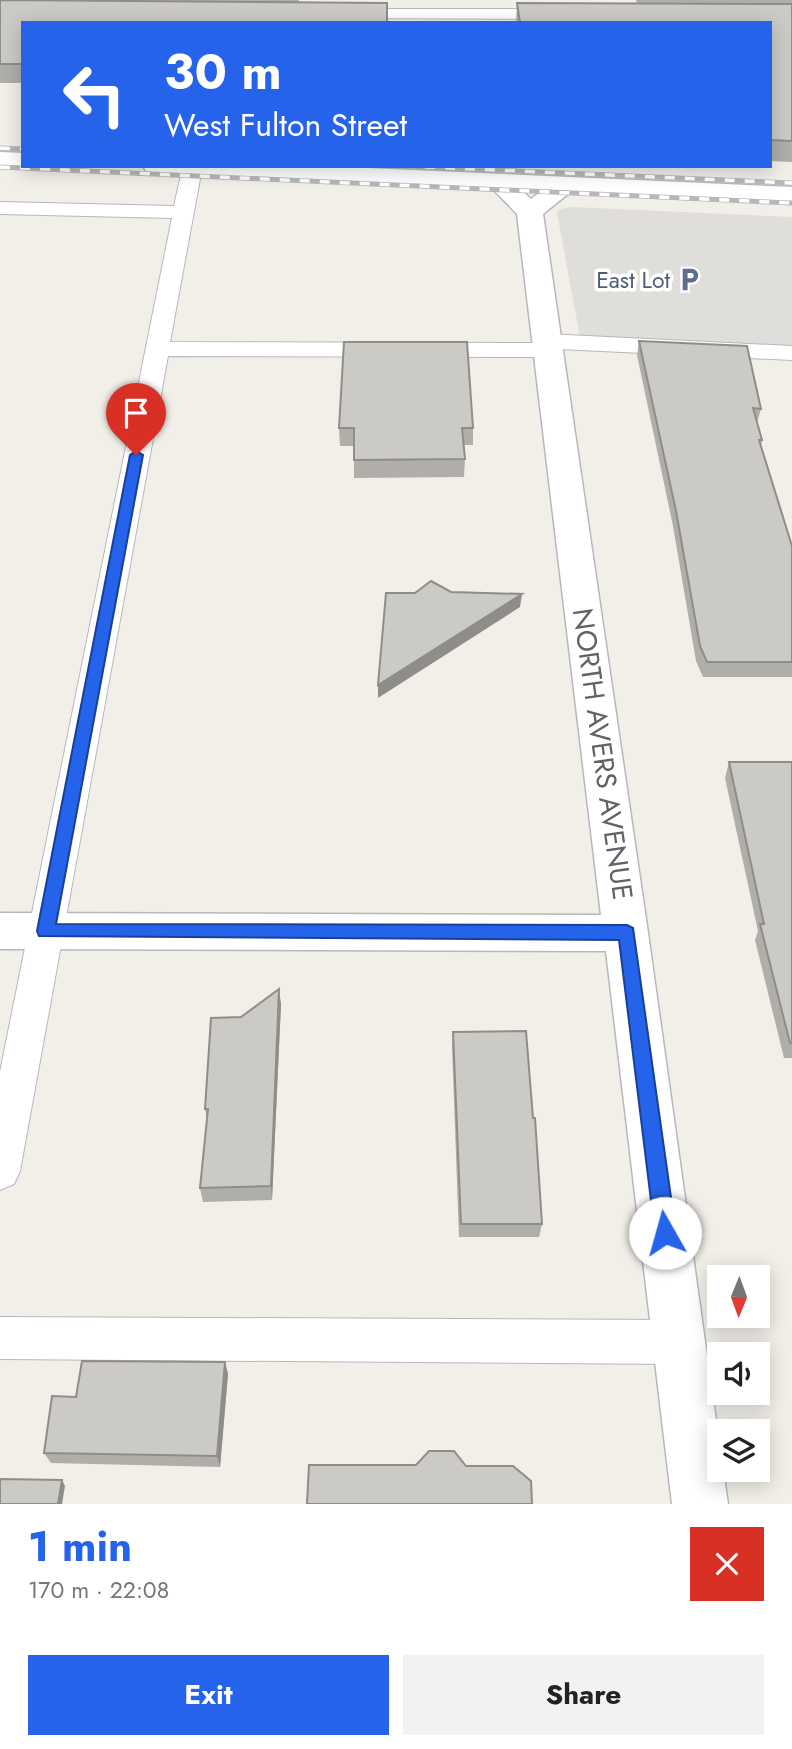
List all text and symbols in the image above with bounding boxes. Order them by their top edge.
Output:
text: 30 m [164,37,282,107]
icon: left [49,49,140,140]
text: West Fulton Street [164,102,407,148]
place label: East Lot [596,263,670,297]
parking icon: East Lot [676,266,704,294]
pin [106,383,166,455]
icon: arrive [117,394,155,432]
street label: NORTH AVERS AVENUE [562,606,643,903]
position arrow [628,1196,702,1270]
north arrow [707,1265,770,1328]
map controls [707,1265,770,1482]
button: sound [707,1342,770,1405]
button: layers [707,1419,770,1482]
text: 1 min [28,1516,132,1577]
button: close [690,1527,764,1601]
text: 170 m · 22:08 [28,1573,169,1607]
button: Exit [28,1655,389,1735]
button: Share [403,1655,764,1735]

